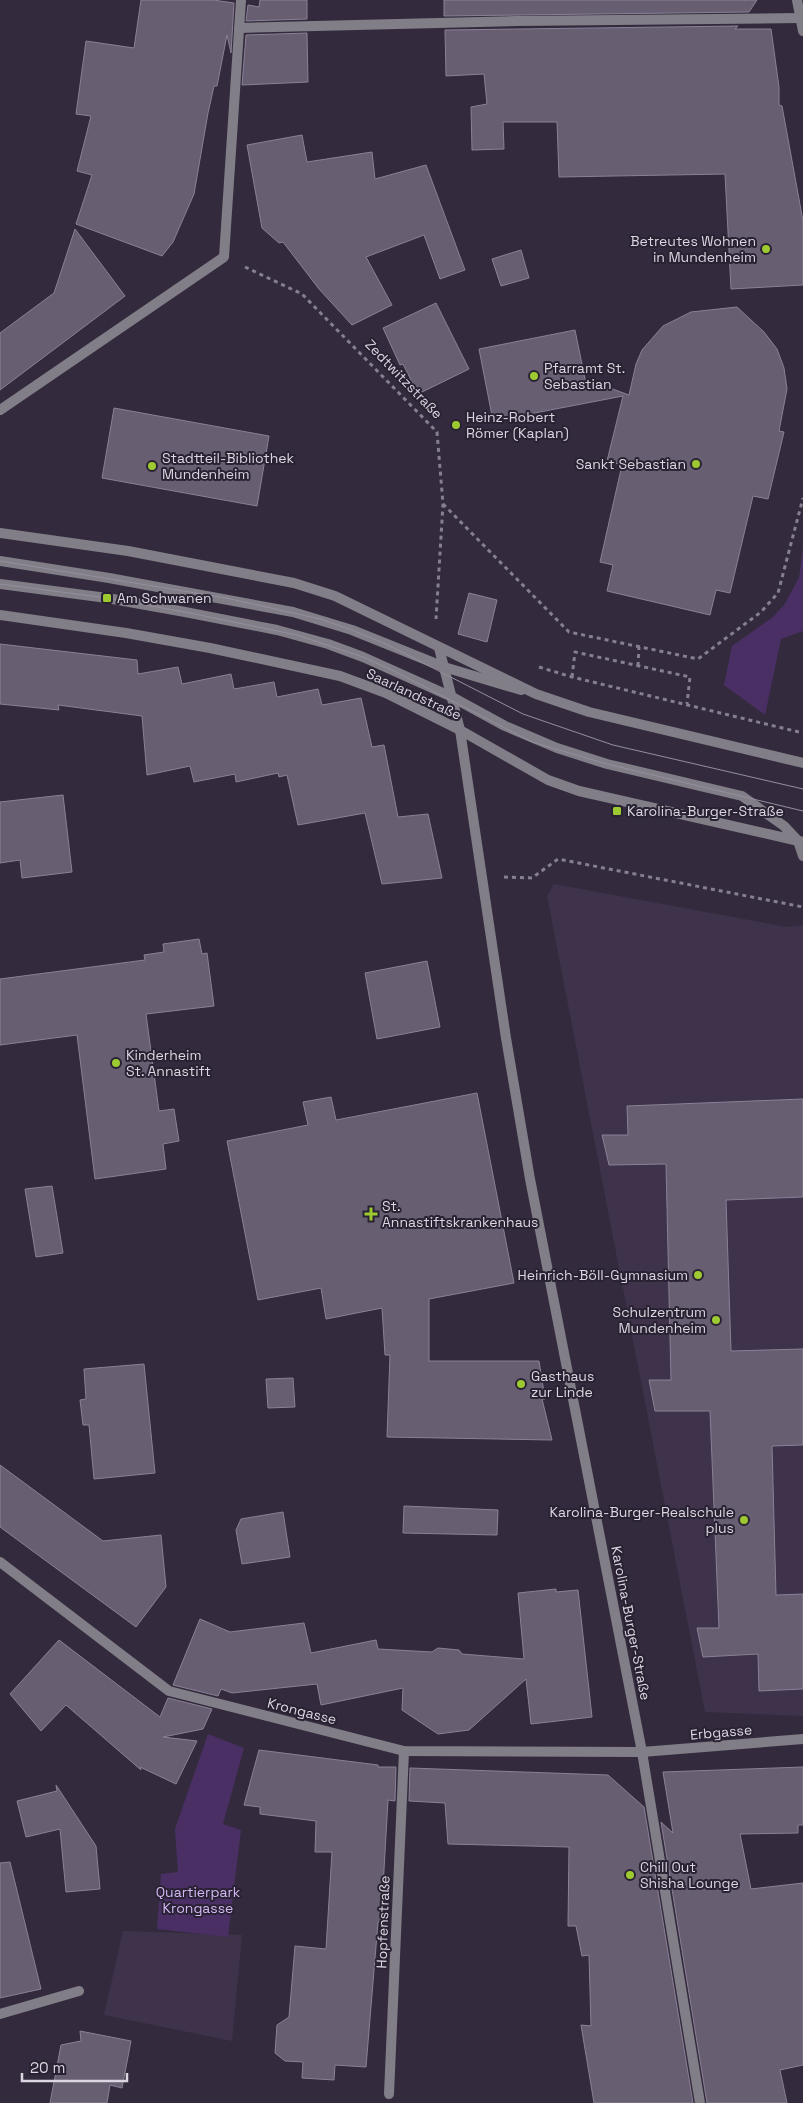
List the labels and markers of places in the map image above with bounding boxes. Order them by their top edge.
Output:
place label: Betreutes Wohnen in Mundenheim [630,232,756,266]
marker: Betreutes Wohnen in Mundenheim [760,243,772,255]
place label: Pfarramt St. Sebastian [544,359,625,393]
marker: Pfarramt St. Sebastian [528,370,540,382]
place label: Heinz-Robert Römer (Kaplan) [466,408,569,442]
marker: Heinz-Robert Römer (Kaplan) [450,419,462,431]
place label: Stadtteil-Bibliothek Mundenheim [162,449,295,483]
place label: Sankt Sebastian [576,455,686,473]
marker: Sankt Sebastian [690,458,702,470]
marker: Stadtteil-Bibliothek Mundenheim [146,460,158,472]
place label: Am Schwanen [117,589,212,607]
marker: Am Schwanen [101,592,113,604]
place label: Karolina-Burger-Straße [627,802,784,820]
marker: Karolina-Burger-Straße [611,805,623,817]
place label: Kinderheim St. Annastift [126,1046,211,1080]
marker: Kinderheim St. Annastift [110,1057,122,1069]
place label: St. Annastiftskrankenhaus [382,1197,538,1231]
marker: St. Annastiftskrankenhaus [364,1207,378,1221]
place label: Heinrich-Böll-Gymnasium [518,1266,688,1284]
marker: Heinrich-Böll-Gymnasium [692,1269,704,1281]
place label: Schulzentrum Mundenheim [613,1303,706,1337]
marker: Schulzentrum Mundenheim [710,1314,722,1326]
place label: Gasthaus zur Linde [531,1367,594,1401]
marker: Gasthaus zur Linde [515,1378,527,1390]
place label: Karolina-Burger-Realschule plus [549,1503,734,1537]
marker: Karolina-Burger-Realschule plus [738,1514,750,1526]
place label: Chill Out Shisha Lounge [640,1858,739,1892]
marker: Chill Out Shisha Lounge [624,1869,636,1881]

